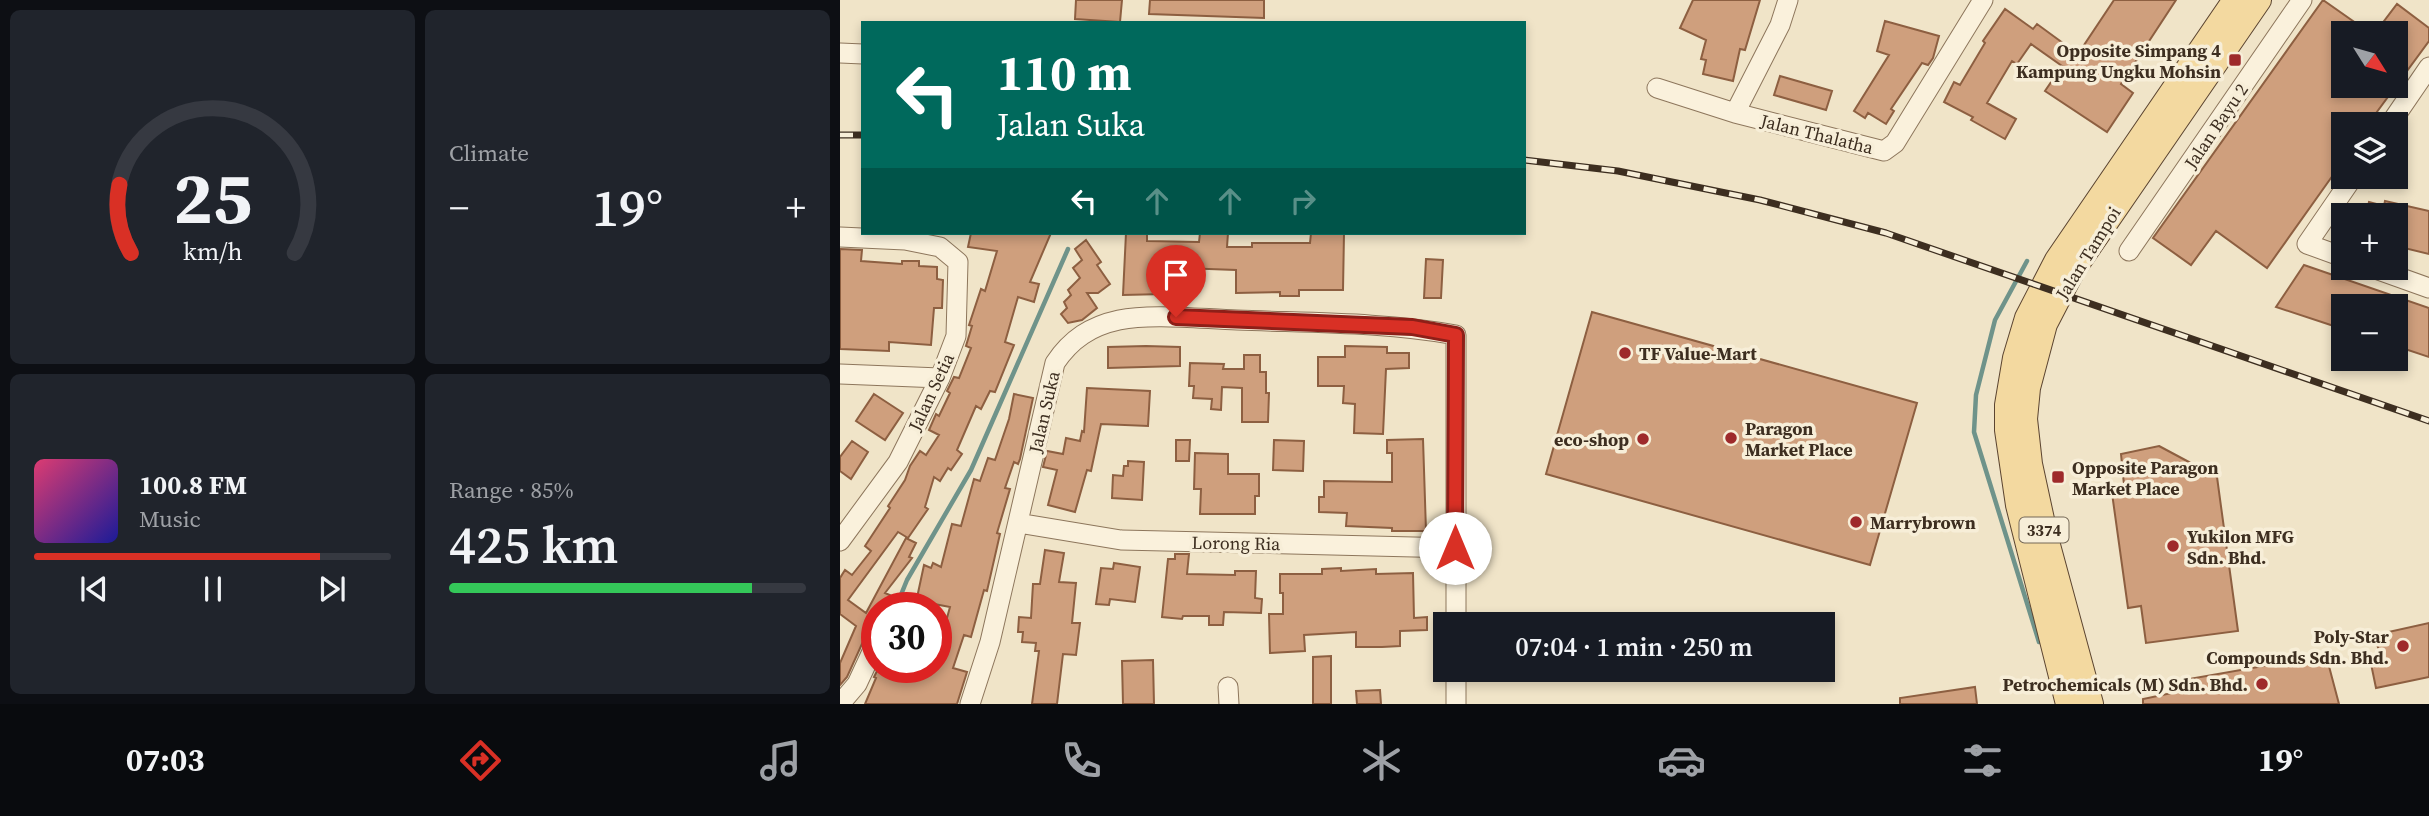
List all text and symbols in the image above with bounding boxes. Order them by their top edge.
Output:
north arrow [2331,21,2408,98]
map controls [2331,21,2408,371]
place label: Opposite Simpang 4 Kampung Ungku Mohsin [2016,38,2221,84]
text: 110 m [997,39,1132,106]
icon: left [882,49,973,140]
marker: Opposite Simpang 4 Kampung Ungku Mohsin [2227,52,2243,68]
street label: Jalan Bayu 2 [2178,78,2254,174]
text: Jalan Suka [997,103,1145,147]
street label: Jalan Thalatha [1757,108,1877,160]
button: layers [2331,112,2408,189]
text: Climate [449,137,529,169]
text: 25 [173,148,252,247]
text: 19° [592,172,663,243]
text: − [449,182,469,234]
text: + [786,182,806,234]
icon: left [1065,182,1103,220]
icon: ahead [1138,182,1176,220]
icon: ahead [1211,182,1249,220]
icon: right [1284,182,1322,220]
street label: Jalan Tampoi [2049,202,2127,305]
button: + [2331,203,2408,280]
text: km/h [183,234,242,268]
pin [1146,245,1206,317]
icon: arrive [1157,256,1195,294]
button: − [2331,294,2408,371]
place label: TF Value-Mart [1639,341,1757,366]
marker: TF Value-Mart [1617,345,1633,361]
street label: Jalan Setia [902,348,960,436]
street label: Jalan Suka [1022,368,1066,456]
place label: Paragon Market Place [1745,416,1853,462]
place label: eco-shop [1554,427,1629,452]
marker: Paragon Market Place [1723,430,1739,446]
marker: eco-shop [1635,431,1651,447]
place label: Opposite Paragon Market Place [2072,455,2219,501]
text: 100.8 FM [139,467,247,503]
marker: Opposite Paragon Market Place [2050,469,2066,485]
text: Range · 85% [449,474,574,506]
text: Music [139,503,201,535]
text: 425 km [449,509,618,580]
place label: Marrybrown [1870,510,1976,535]
position arrow [1418,511,1492,585]
marker: Marrybrown [1848,514,1864,530]
road number: 3374 [2020,517,2068,542]
place label: Yukilon MFG Sdn. Bhd. [2187,524,2294,570]
street label: Lorong Ria [1191,530,1281,556]
marker: Yukilon MFG Sdn. Bhd. [2165,538,2181,554]
icon: previous [75,570,113,608]
icon: pause [194,570,232,608]
icon: next [313,570,351,608]
speed limit sign: 30 [861,592,952,683]
place label: Poly-Star Compounds Sdn. Bhd. [2206,624,2390,670]
text: 07:04 · 1 min · 250 m [1515,629,1753,665]
marker: Poly-Star Compounds Sdn. Bhd. [2395,638,2411,654]
place label: Petrochemicals (M) Sdn. Bhd. [2002,672,2248,697]
marker: Petrochemicals (M) Sdn. Bhd. [2254,676,2270,692]
icon: directions [456,736,505,785]
icon: music [756,736,805,785]
icon: phone [1057,736,1106,785]
icon: climate [1357,736,1406,785]
icon: car [1657,736,1706,785]
icon: filters [1958,736,2007,785]
text: 07:03 [126,738,205,782]
text: 19° [2258,738,2303,782]

